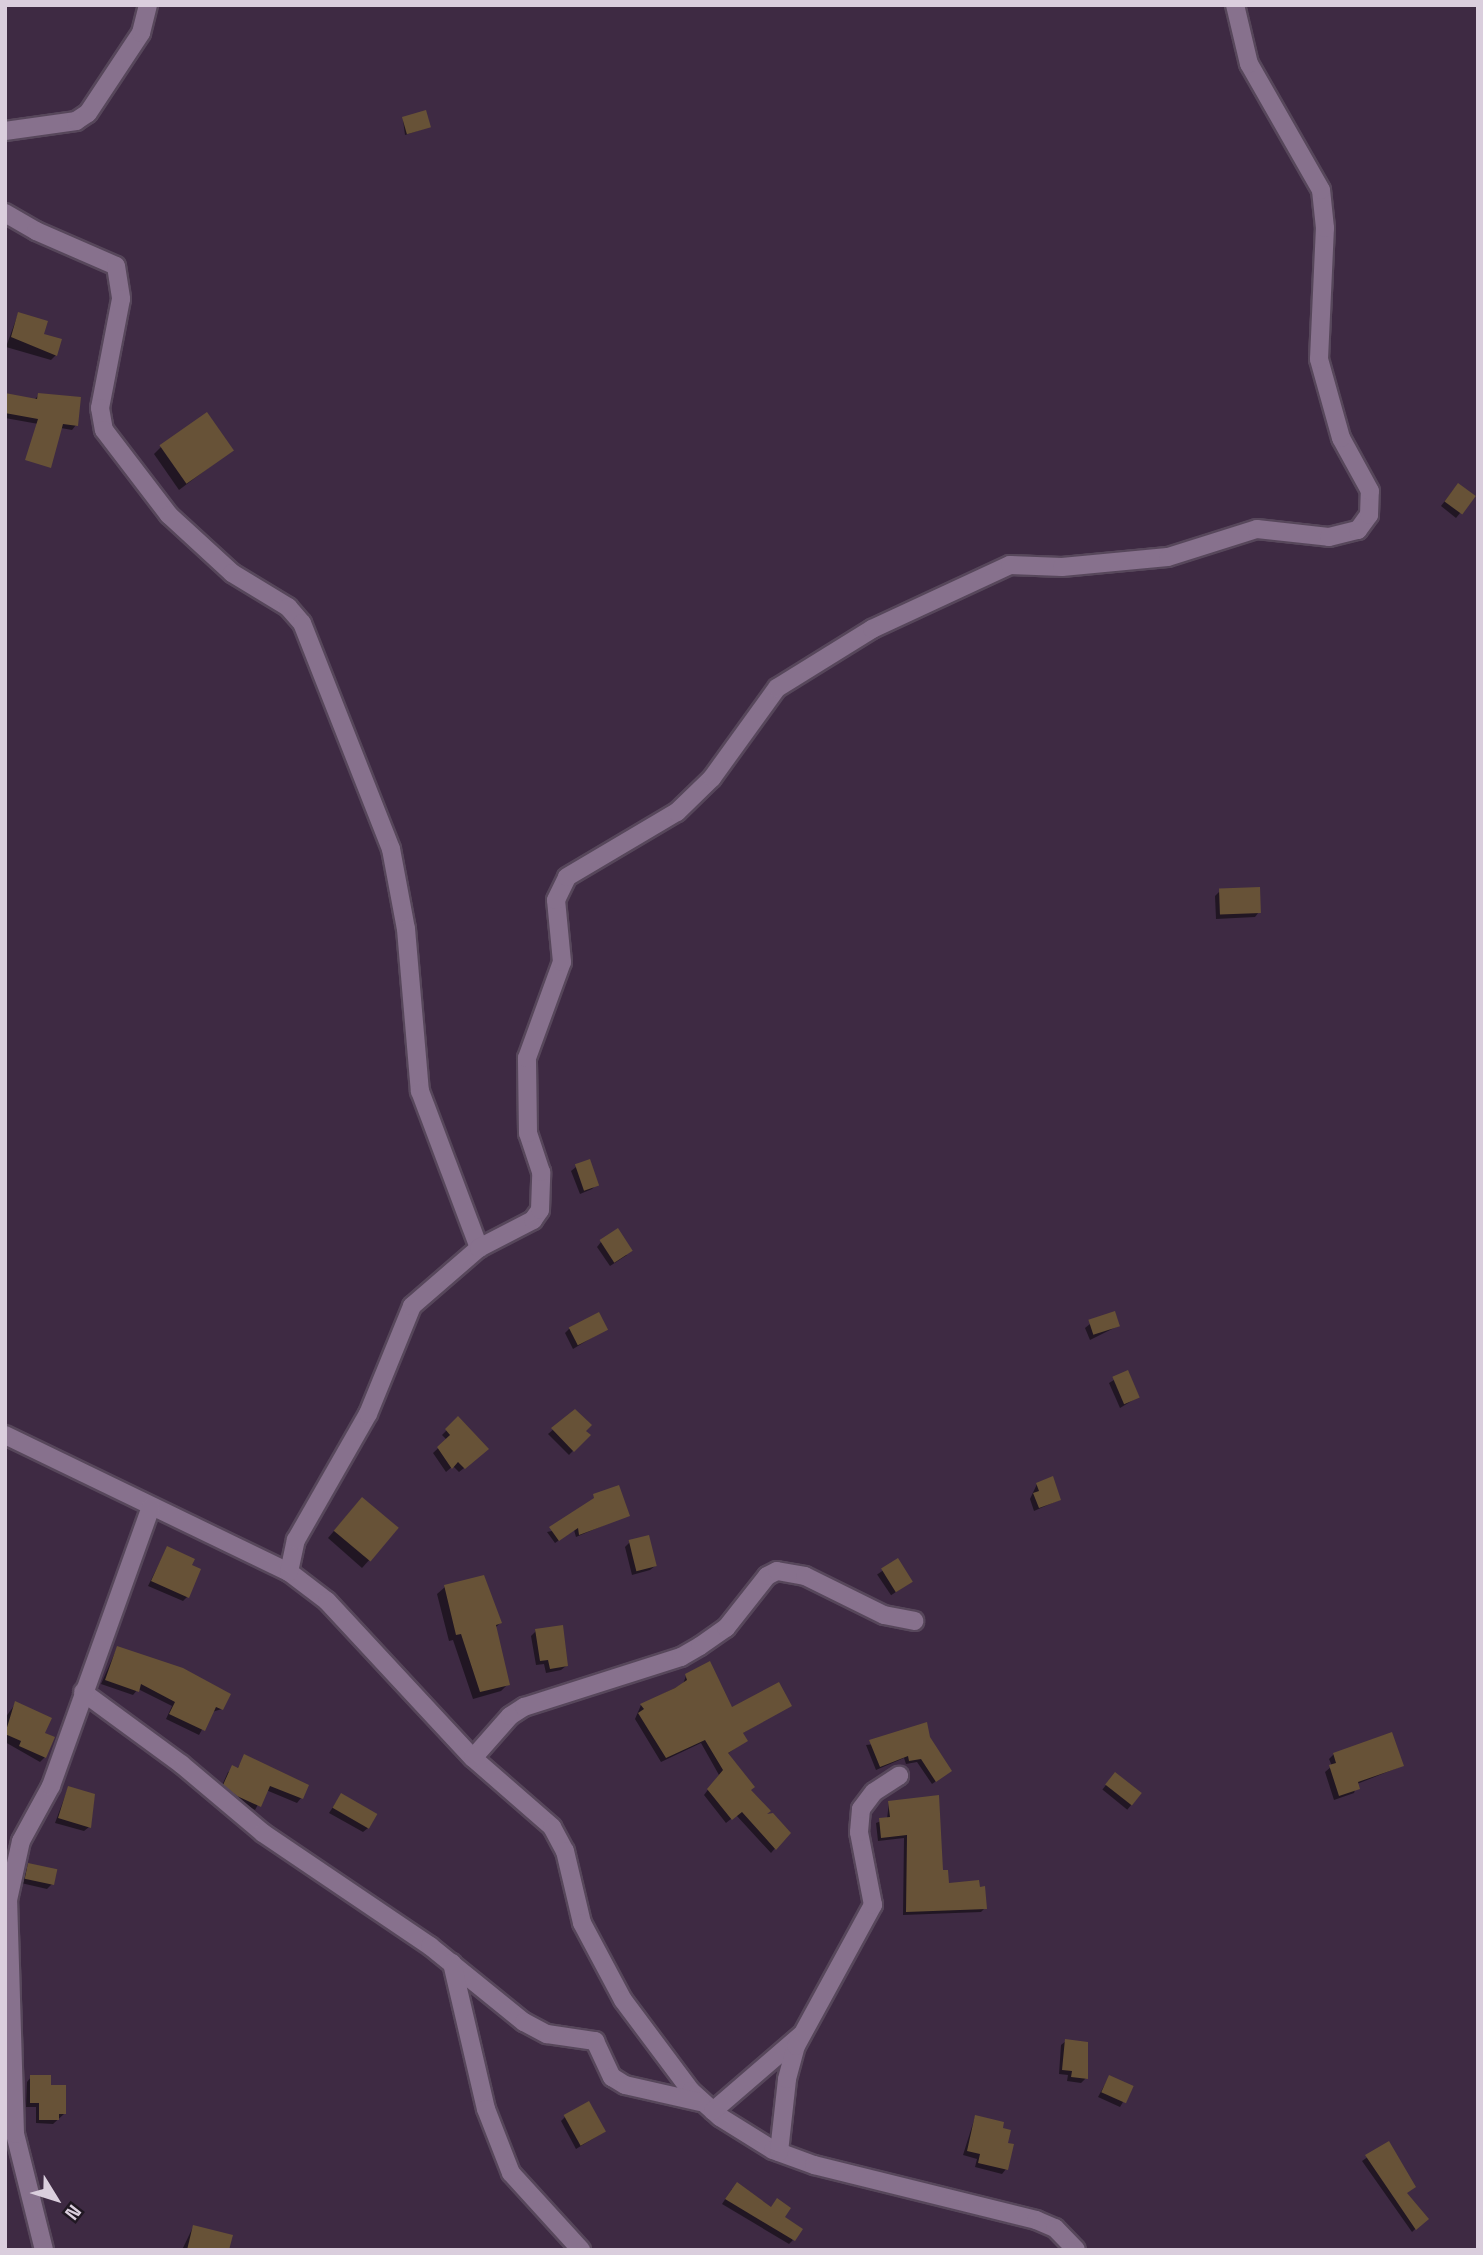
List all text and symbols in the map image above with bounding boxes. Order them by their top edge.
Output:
north arrow [21,2164,91,2234]
text: N [59,2200,87,2225]

